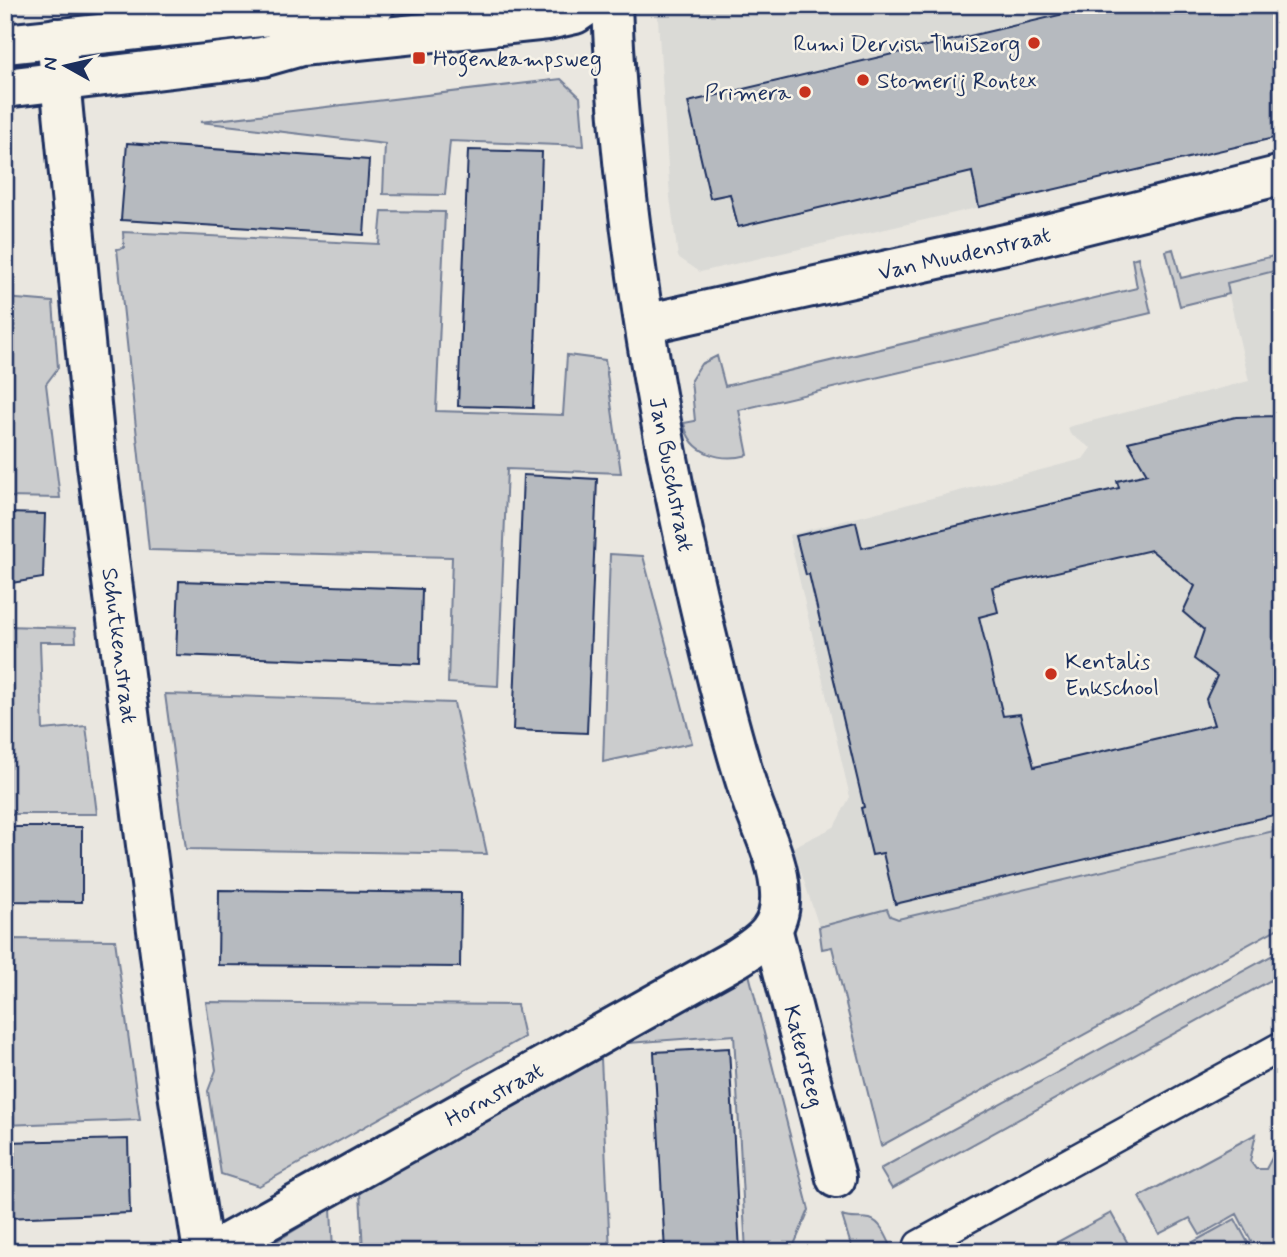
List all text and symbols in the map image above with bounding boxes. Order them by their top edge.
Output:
place label: Rumi Dervish Thuiszorg [793,30,1020,62]
north arrow [32,32,102,102]
marker: Rumi Dervish Thuiszorg [1026,35,1042,51]
place label: Hogenkampsweg [433,45,602,77]
marker: Hogenkampsweg [411,50,427,66]
text: N [37,56,64,72]
place label: Stomerij Rontex [877,67,1037,97]
marker: Stomerij Rontex [855,72,871,88]
place label: Primera [704,79,791,109]
marker: Primera [797,84,813,100]
street label: Van Muudenstraat [876,221,1054,289]
street label: Jan Buschstraat [640,394,700,554]
street label: Schutkenstraat [93,566,143,726]
place label: Kentalis Enkschool [1065,648,1159,704]
marker: Kentalis Enkschool [1043,666,1059,682]
street label: Katersteeg [775,1002,830,1111]
street label: Hornstraat [440,1056,549,1135]

